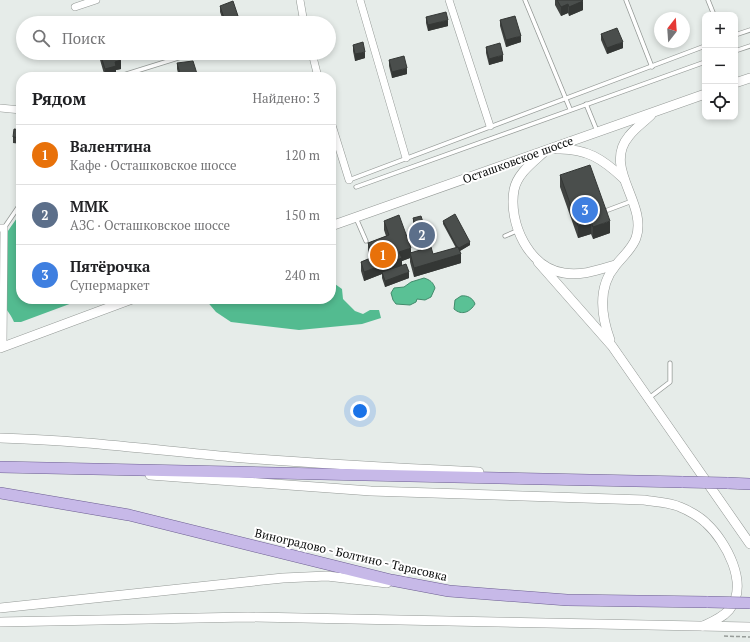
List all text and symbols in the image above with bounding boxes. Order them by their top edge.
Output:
north arrow [654,12,690,48]
map controls [702,12,738,120]
button: + [702,12,738,48]
search box [16,16,336,60]
icon: search [30,27,52,49]
text: Поиск [62,28,105,48]
button: − [702,48,738,84]
button: locate [702,84,738,120]
text: Рядом [32,87,86,110]
text: Найдено: 3 [253,89,320,107]
street label: Осташковское шоссе [461,133,575,187]
text: Валентина [70,136,151,156]
text: 1 [41,146,49,164]
text: 120 m [285,146,320,164]
text: Кафе · Осташковское шоссе [70,156,237,174]
pin: 3 [572,195,598,225]
text: ММК [70,196,109,216]
text: 2 [41,206,49,224]
text: 150 m [285,206,320,224]
text: АЗС · Осташковское шоссе [70,216,230,234]
pin: 2 [409,220,435,250]
pin: 1 [370,240,396,270]
text: Пятёрочка [70,256,150,276]
text: 3 [41,266,49,284]
text: 240 m [285,266,320,284]
text: Супермаркет [70,276,150,294]
your location [350,401,370,421]
street label: Виноградово - Болтино - Тарасовка [253,525,449,584]

